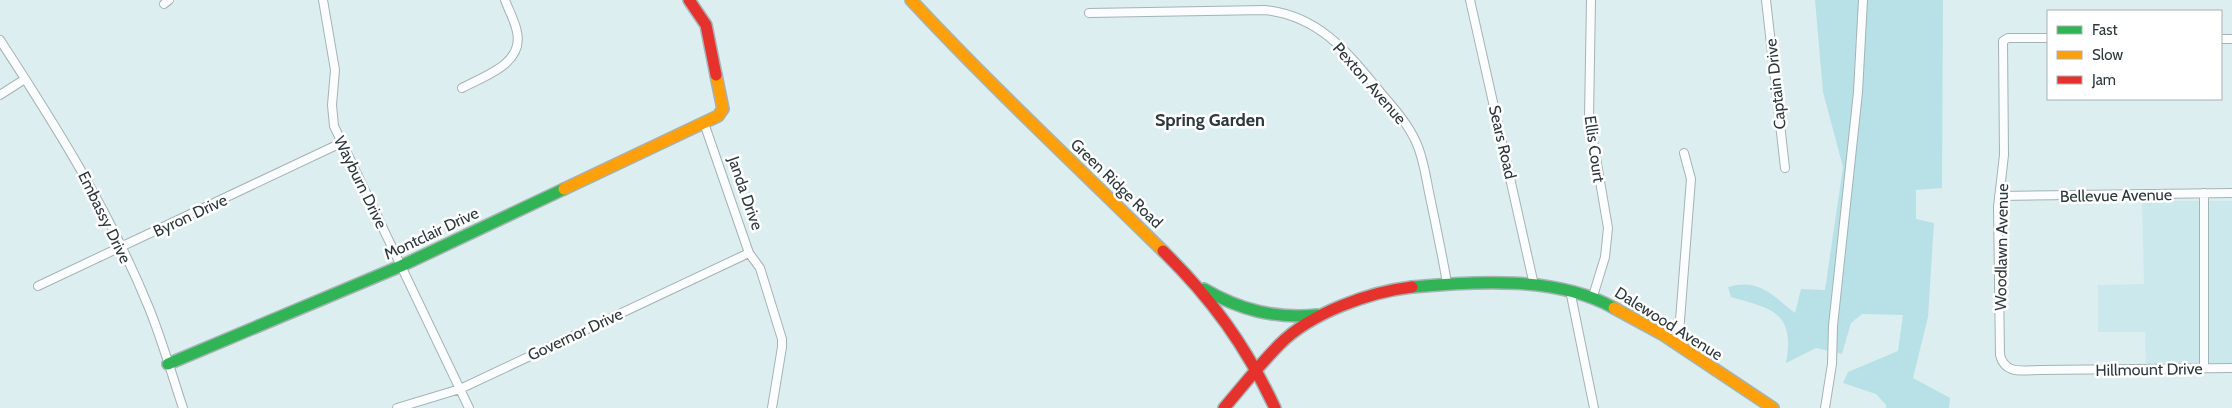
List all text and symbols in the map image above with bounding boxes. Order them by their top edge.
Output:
legend [2047,10,2222,100]
text: Fast [2092,21,2117,39]
street label: Captain Drive [1761,38,1790,130]
street label: Pexton Avenue [1329,39,1410,128]
text: Slow [2092,46,2123,64]
text: Jam [2091,71,2116,89]
street label: Sears Road [1485,103,1520,181]
district label: Spring Garden [1155,109,1265,131]
street label: Ellis Court [1580,114,1609,184]
street label: Wayburn Drive [330,133,391,232]
street label: Green Ridge Road [1067,135,1167,232]
street label: Janda Drive [724,153,767,232]
street label: Embassy Drive [74,168,135,266]
street label: Woodlawn Avenue [1991,183,2012,311]
street label: Bellevue Avenue [2060,185,2172,206]
street label: Byron Drive [150,190,230,241]
street label: Montclair Drive [381,203,482,264]
street label: Dalewood Avenue [1611,283,1726,364]
street label: Governor Drive [525,304,626,365]
street label: Hillmount Drive [2095,359,2203,380]

